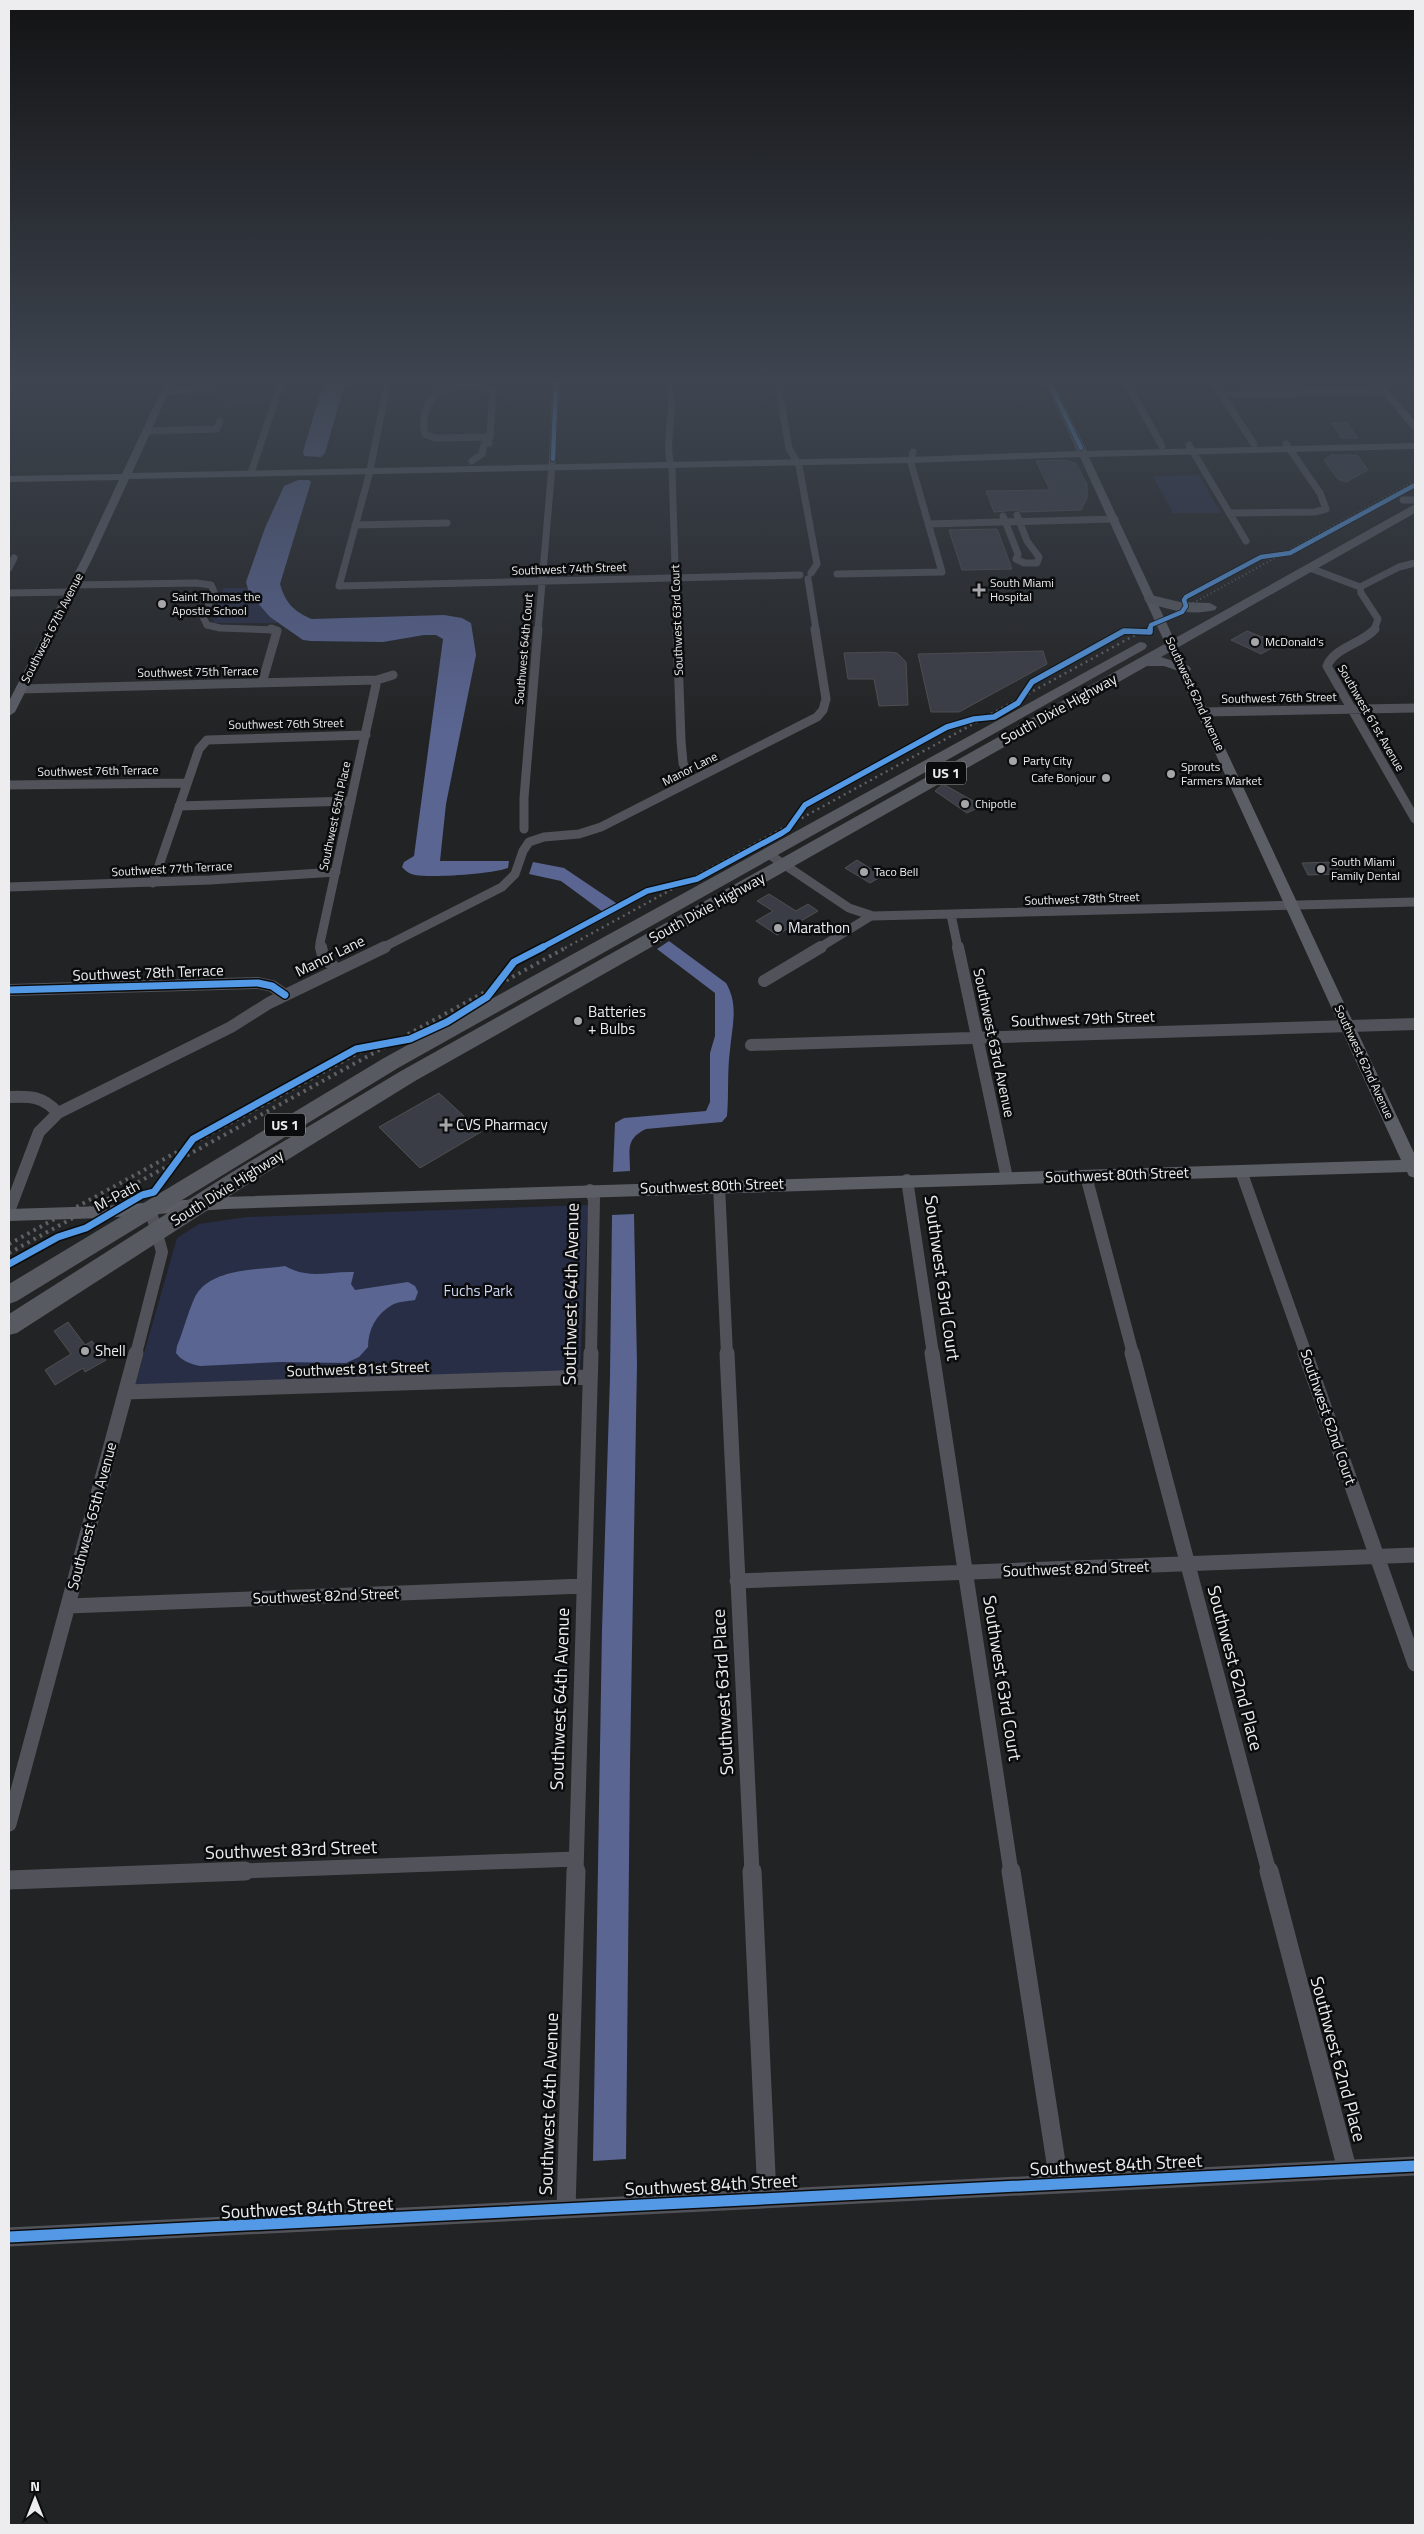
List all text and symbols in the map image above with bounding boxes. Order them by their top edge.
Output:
street label: Southwest 74th Street [511,557,628,580]
street label: Southwest 63rd Court [665,563,688,676]
street label: Southwest 67th Avenue [15,569,88,686]
place label: South Miami Hospital [990,573,1054,606]
marker: South Miami Hospital [972,583,986,597]
place label: Saint Thomas the Apostle School [172,587,260,620]
street label: Southwest 64th Court [509,592,538,705]
marker: Saint Thomas the Apostle School [156,598,168,610]
place label: McDonald's [1265,632,1324,651]
street label: Southwest 62nd Avenue [1161,634,1230,754]
marker: McDonald's [1249,636,1261,648]
street label: Southwest 75th Terrace [137,661,259,682]
street label: Southwest 61st Avenue [1333,661,1410,775]
street label: South Dixie Highway [996,667,1121,750]
street label: Southwest 76th Street [1221,687,1337,708]
street label: Southwest 76th Street [228,713,344,734]
street label: Manor Lane [659,746,721,791]
place label: Party City [1023,751,1072,770]
marker: Party City [1007,755,1019,767]
place label: Sprouts Farmers Market [1181,757,1262,790]
street label: Southwest 76th Terrace [37,760,159,781]
street label: Southwest 65th Place [314,760,355,872]
road number: US 1 [926,761,966,784]
place label: Cafe Bonjour [1031,768,1096,787]
marker: Sprouts Farmers Market [1165,768,1177,780]
marker: Cafe Bonjour [1100,772,1112,784]
place label: Chipotle [975,794,1016,813]
marker: Chipotle [959,798,971,810]
place label: South Miami Family Dental [1331,852,1400,885]
street label: Southwest 77th Terrace [111,856,233,881]
place label: Taco Bell [874,862,918,881]
marker: South Miami Family Dental [1315,863,1327,875]
street label: South Dixie Highway [644,866,769,949]
marker: Taco Bell [858,866,870,878]
street label: Southwest 78th Street [1024,887,1141,910]
place label: Marathon [788,916,850,939]
marker: Marathon [772,922,784,934]
street label: Manor Lane [291,929,368,982]
street label: Southwest 78th Terrace [72,958,224,987]
street label: Southwest 63rd Avenue [967,966,1022,1119]
place label: Batteries + Bulbs [588,1000,646,1040]
street label: Southwest 62nd Avenue [1330,1002,1399,1122]
street label: Southwest 79th Street [1011,1004,1156,1033]
marker: Batteries + Bulbs [572,1015,584,1027]
place label: CVS Pharmacy [456,1113,548,1136]
road number: US 1 [265,1114,305,1136]
marker: CVS Pharmacy [440,1119,452,1131]
street label: South Dixie Highway [166,1143,288,1232]
street label: Southwest 80th Street [1045,1160,1190,1189]
street label: Southwest 80th Street [640,1171,785,1200]
street label: M-Path [90,1174,144,1217]
street label: Southwest 63rd Court [918,1193,968,1363]
street label: Southwest 64th Avenue [555,1203,586,1385]
park label: Fuchs Park [443,1279,513,1302]
place label: Shell [95,1339,126,1362]
marker: Shell [79,1345,91,1357]
street label: Southwest 62nd Court [1294,1346,1363,1488]
street label: Southwest 81st Street [286,1354,430,1382]
street label: Southwest 65th Avenue [61,1439,122,1592]
street label: Southwest 82nd Street [1002,1554,1150,1583]
street label: Southwest 82nd Street [252,1581,400,1610]
street label: Southwest 62nd Place [1200,1582,1271,1754]
street label: Southwest 63rd Court [976,1593,1029,1763]
street label: Southwest 64th Avenue [543,1607,576,1791]
street label: Southwest 63rd Place [705,1608,740,1776]
street label: Southwest 83rd Street [205,1833,378,1866]
street label: Southwest 62nd Place [1303,1973,1374,2145]
street label: Southwest 64th Avenue [532,2012,565,2196]
street label: Southwest 84th Street [1029,2146,1204,2182]
street label: Southwest 84th Street [624,2166,799,2202]
street label: Southwest 84th Street [220,2189,395,2225]
north arrow [10,2474,60,2524]
text: N [30,2475,40,2496]

